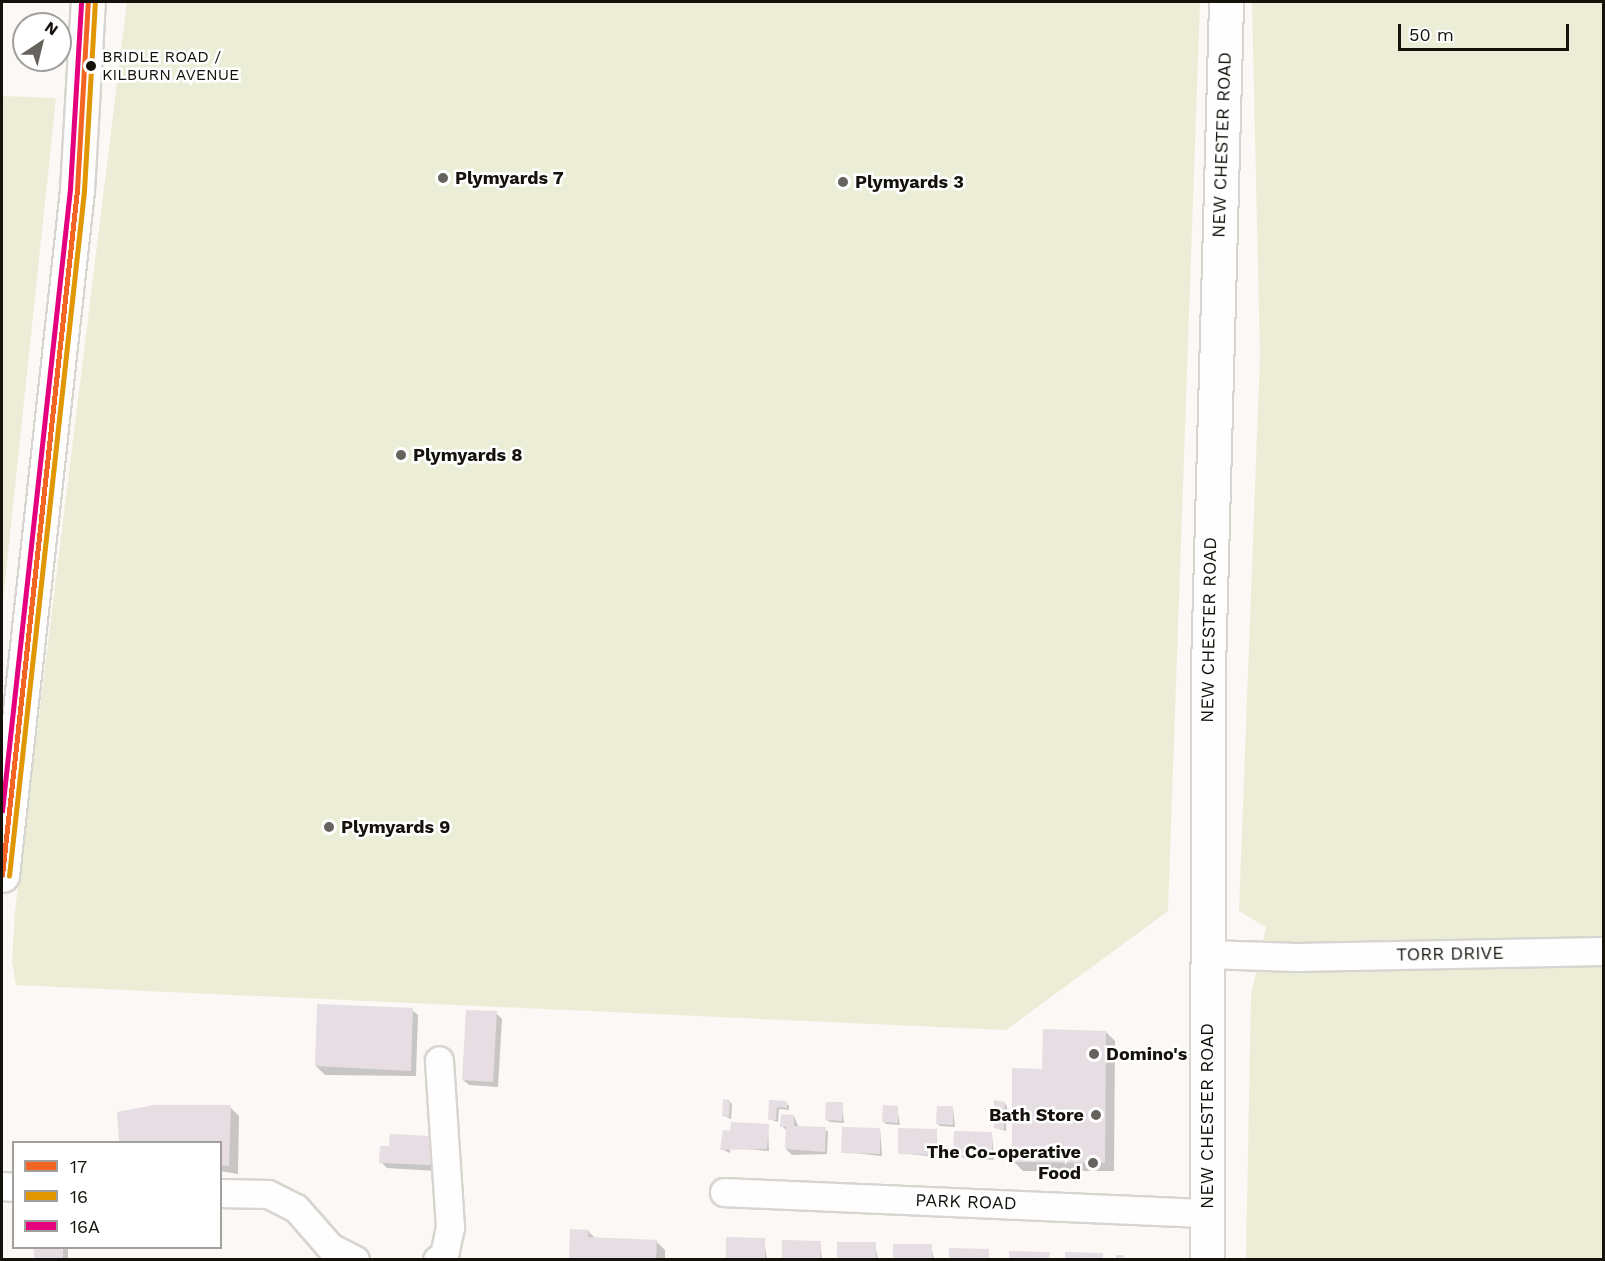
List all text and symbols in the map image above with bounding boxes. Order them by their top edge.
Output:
north arrow [12,12,72,72]
scale bar [1401,12,1572,50]
text: N [41,17,62,40]
text: 50 m [1409,24,1454,45]
place label: BRIDLE ROAD / KILBURN AVENUE [102,47,240,85]
street label: NEW CHESTER ROAD [1208,51,1236,239]
marker: BRIDLE ROAD / KILBURN AVENUE [85,60,97,72]
place label: Plymyards 7 [455,167,564,189]
marker: Plymyards 7 [436,171,450,185]
place label: Plymyards 3 [855,171,964,193]
marker: Plymyards 3 [836,175,850,189]
place label: Plymyards 8 [413,444,523,466]
marker: Plymyards 8 [394,448,408,462]
street label: NEW CHESTER ROAD [1197,537,1221,723]
place label: Plymyards 9 [341,816,450,838]
marker: Plymyards 9 [322,820,336,834]
street label: TORR DRIVE [1396,942,1504,966]
street label: NEW CHESTER ROAD [1196,1023,1218,1209]
place label: Domino's [1106,1043,1187,1065]
marker: Domino's [1087,1047,1101,1061]
place label: Bath Store [989,1104,1084,1126]
marker: Bath Store [1089,1108,1103,1122]
legend [12,1141,222,1249]
place label: The Co-operative Food [926,1142,1081,1184]
text: 17 [70,1156,87,1177]
marker: The Co-operative Food [1086,1156,1100,1170]
text: 16 [70,1186,88,1207]
street label: PARK ROAD [915,1189,1017,1215]
text: 16A [70,1216,100,1237]

